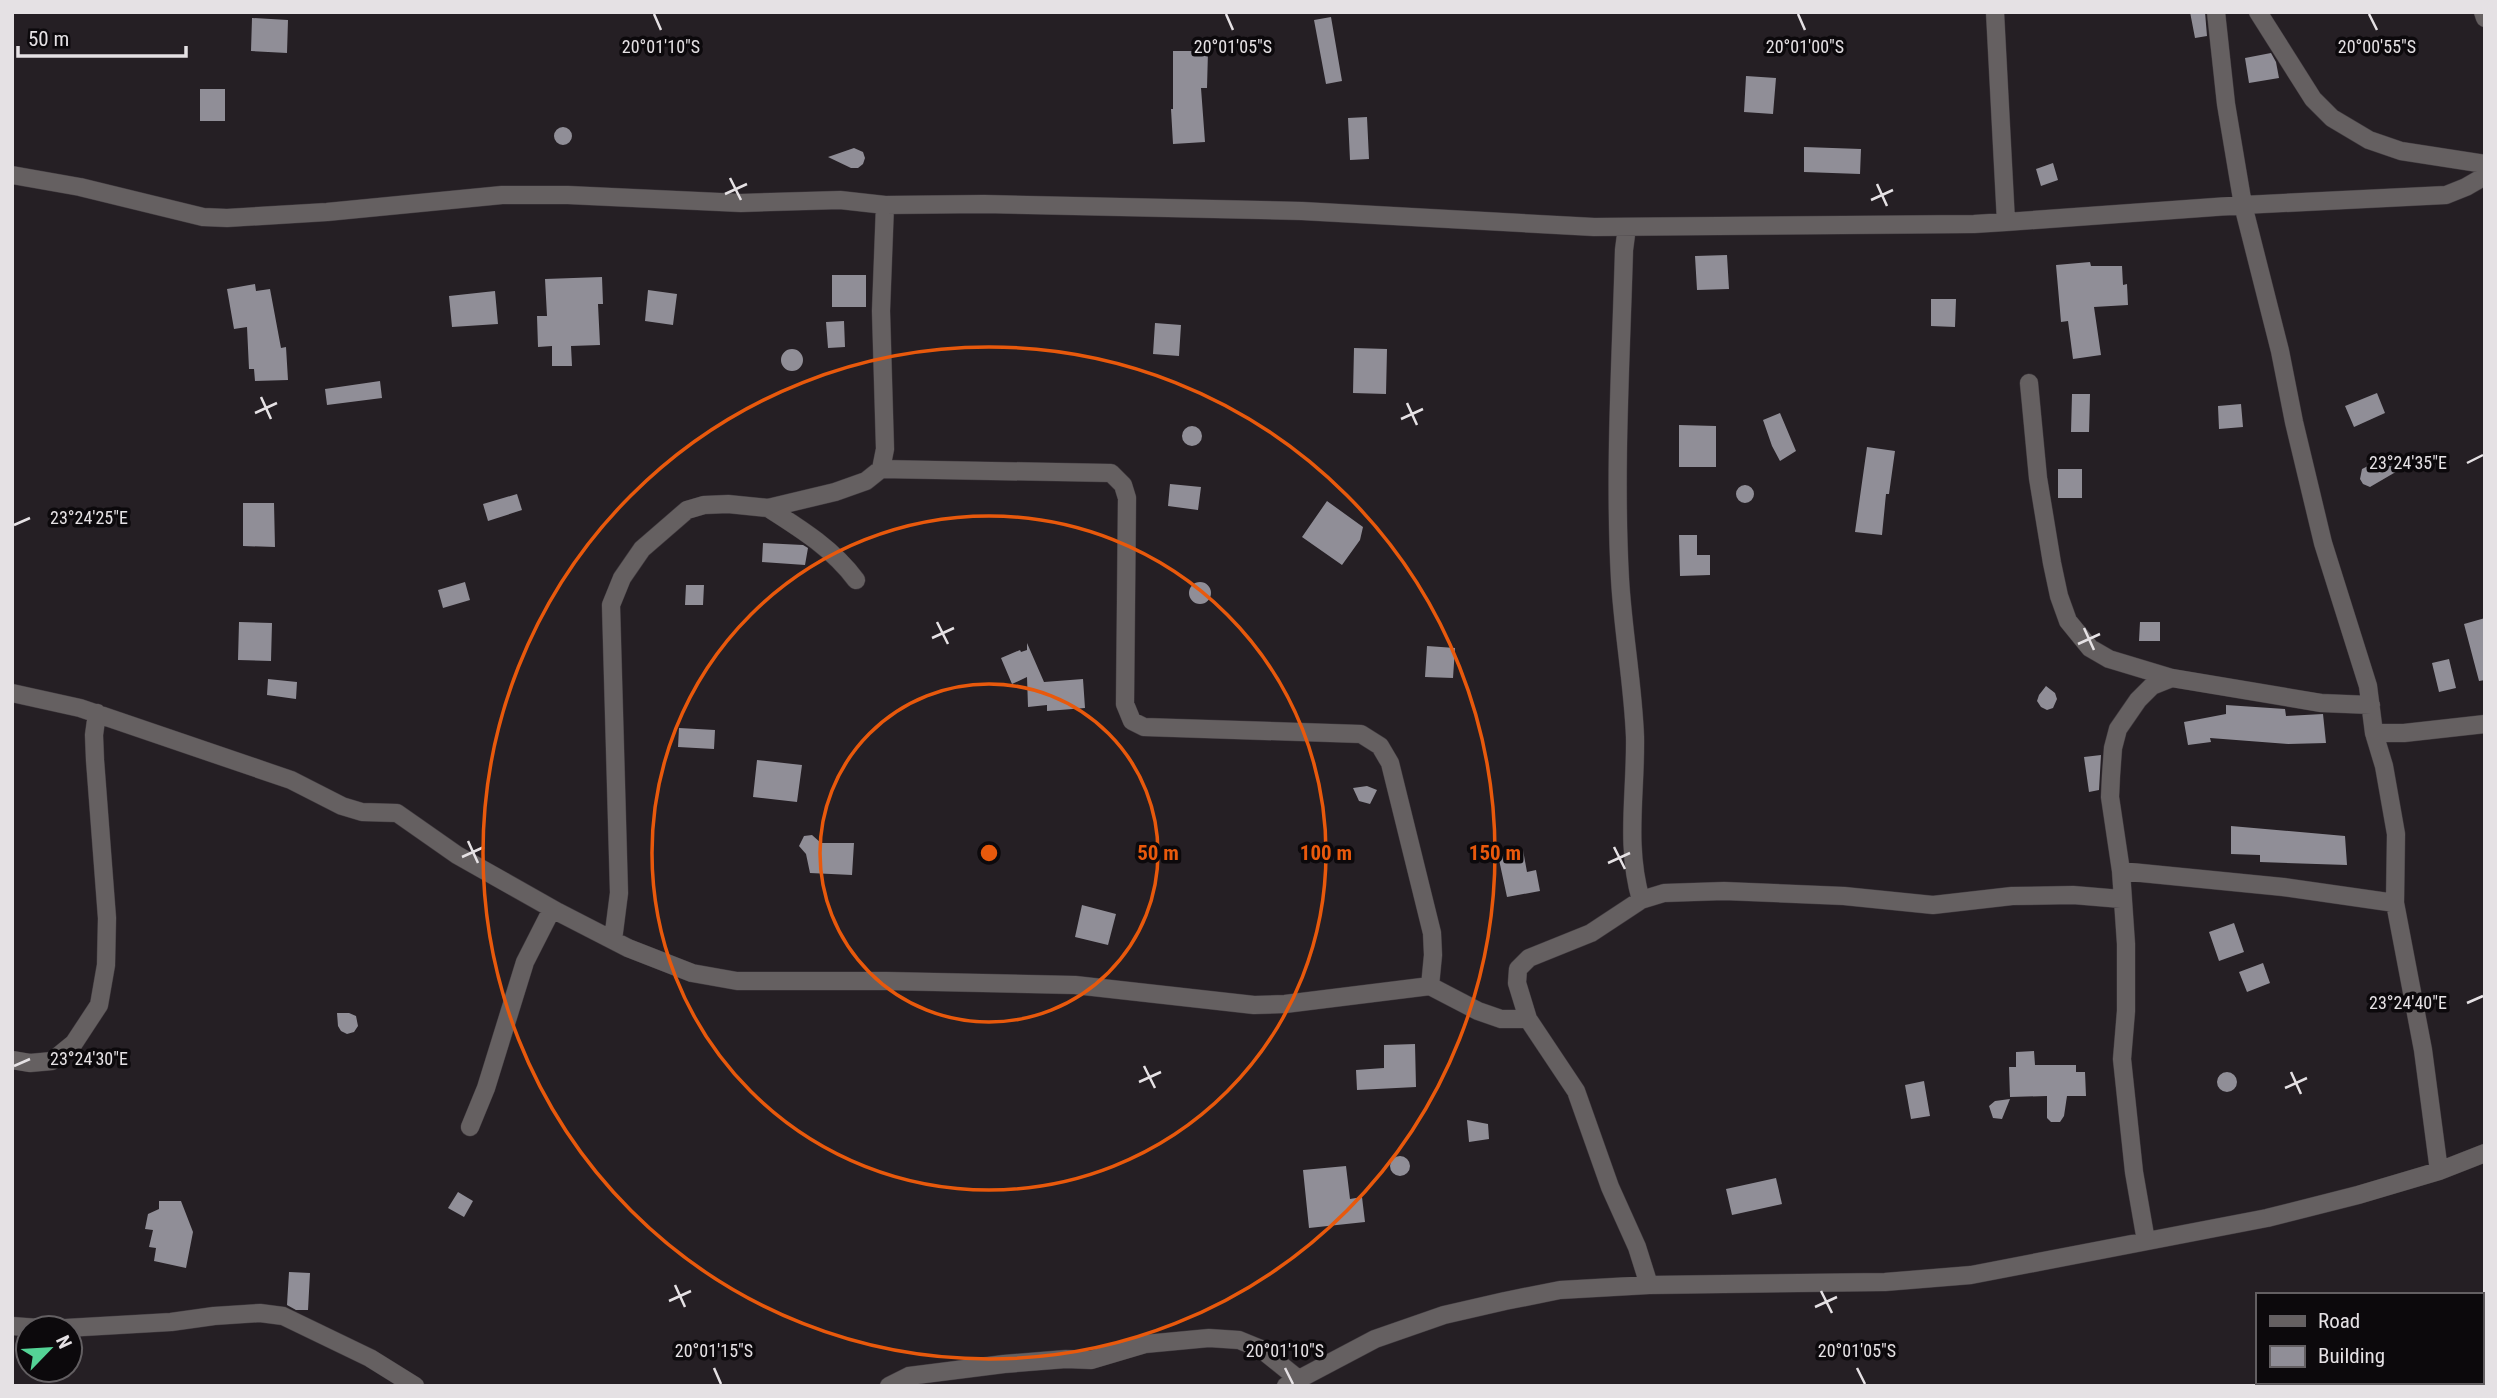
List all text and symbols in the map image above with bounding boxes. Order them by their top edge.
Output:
scale bar [18,14,186,58]
text: 50 m [28,27,69,51]
text: 20°01'10"S [622,36,700,57]
text: 20°01'05"S [1194,36,1272,57]
text: 20°01'00"S [1766,36,1844,57]
text: 20°00'55"S [2338,36,2416,57]
text: 23°24'35"E [2369,452,2447,473]
text: 23°24'25"E [50,507,128,528]
centre of rings [977,841,1001,865]
text: 50 m [1137,841,1179,865]
text: 100 m [1300,841,1352,865]
text: 150 m [1469,841,1521,865]
text: 23°24'40"E [2369,992,2447,1013]
text: 23°24'30"E [50,1048,128,1069]
legend [2256,1293,2483,1384]
text: Road [2318,1309,2360,1333]
north arrow [14,1314,84,1384]
text: N [51,1332,77,1352]
text: 20°01'15"S [675,1340,753,1361]
text: 20°01'10"S [1246,1340,1324,1361]
text: 20°01'05"S [1818,1340,1896,1361]
text: Building [2318,1344,2385,1368]

